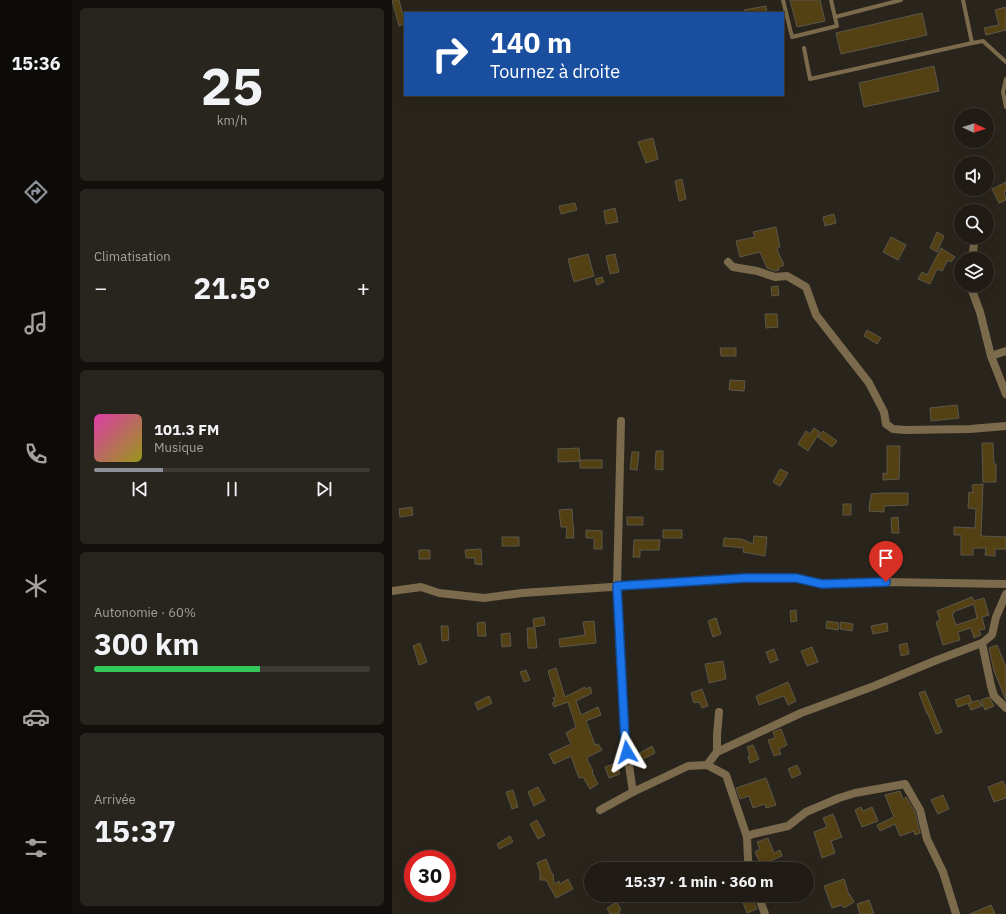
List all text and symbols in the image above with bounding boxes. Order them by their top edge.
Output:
text: 140 m [490,24,572,61]
icon: right [424,28,476,80]
text: 15:36 [11,52,61,75]
text: 25 [201,52,263,119]
text: Tournez à droite [490,60,620,83]
north arrow [954,108,994,148]
map controls [954,108,994,292]
text: km/h [217,112,247,129]
button: sound [954,156,994,196]
icon: directions [22,178,50,206]
button: search [954,204,994,244]
text: Climatisation [94,248,171,265]
button: layers [954,252,994,292]
text: 21.5° [193,268,271,307]
text: − [94,273,107,302]
text: + [357,273,370,302]
icon: music [22,309,50,337]
text: 101.3 FM [154,420,219,439]
text: Musique [154,439,204,456]
icon: phone [22,440,50,468]
icon: previous [129,478,151,500]
icon: pause [221,478,243,500]
icon: next [313,478,335,500]
pin [869,541,903,582]
icon: arrive [875,547,897,569]
icon: climate [22,572,50,600]
text: Autonomie · 60% [94,604,196,621]
text: 300 km [94,624,199,663]
icon: car [22,703,50,731]
position arrow [606,731,648,773]
text: Arrivée [94,791,136,808]
text: 15:37 [94,811,176,850]
icon: filters [22,834,50,862]
speed limit sign: 30 [404,850,456,902]
text: 15:37 · 1 min · 360 m [625,872,773,891]

